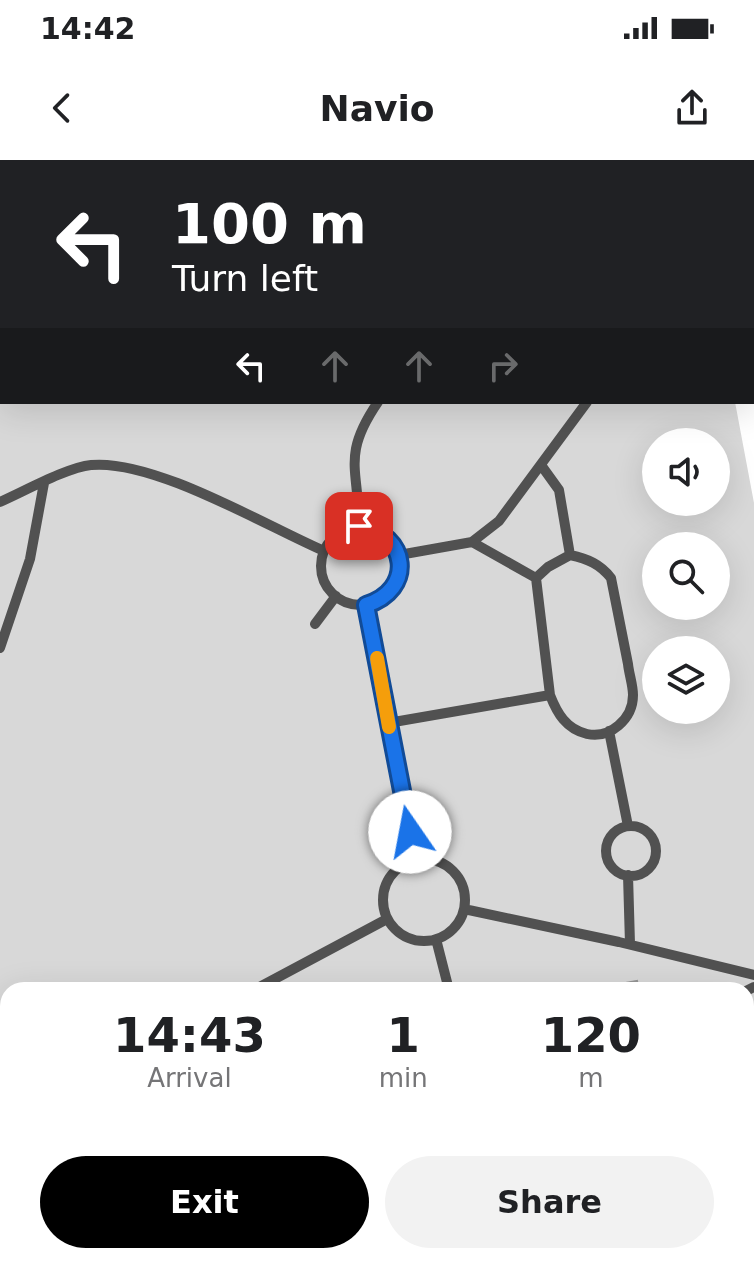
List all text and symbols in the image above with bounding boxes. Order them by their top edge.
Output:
text: 14:42 [40,11,136,46]
icon: back [40,86,84,130]
icon: share [670,86,714,130]
text: Navio [320,88,434,129]
text: 100 m [172,191,367,256]
icon: left [40,192,144,296]
text: Turn left [172,258,318,299]
icon: left [229,344,273,388]
icon: ahead [313,344,357,388]
icon: ahead [397,344,441,388]
icon: right [481,344,525,388]
map controls [642,428,730,724]
button: sound [642,428,730,516]
pin [325,492,393,560]
icon: arrive [337,504,381,548]
button: search [642,532,730,620]
button: layers [642,636,730,724]
position arrow [368,790,452,874]
text: 14:43 [113,1007,266,1063]
text: 1 [387,1007,420,1063]
text: 120 [541,1007,641,1063]
text: Arrival [147,1063,232,1093]
text: min [379,1063,428,1093]
text: m [578,1063,604,1093]
button: Exit [40,1156,369,1248]
button: Share [385,1156,714,1248]

